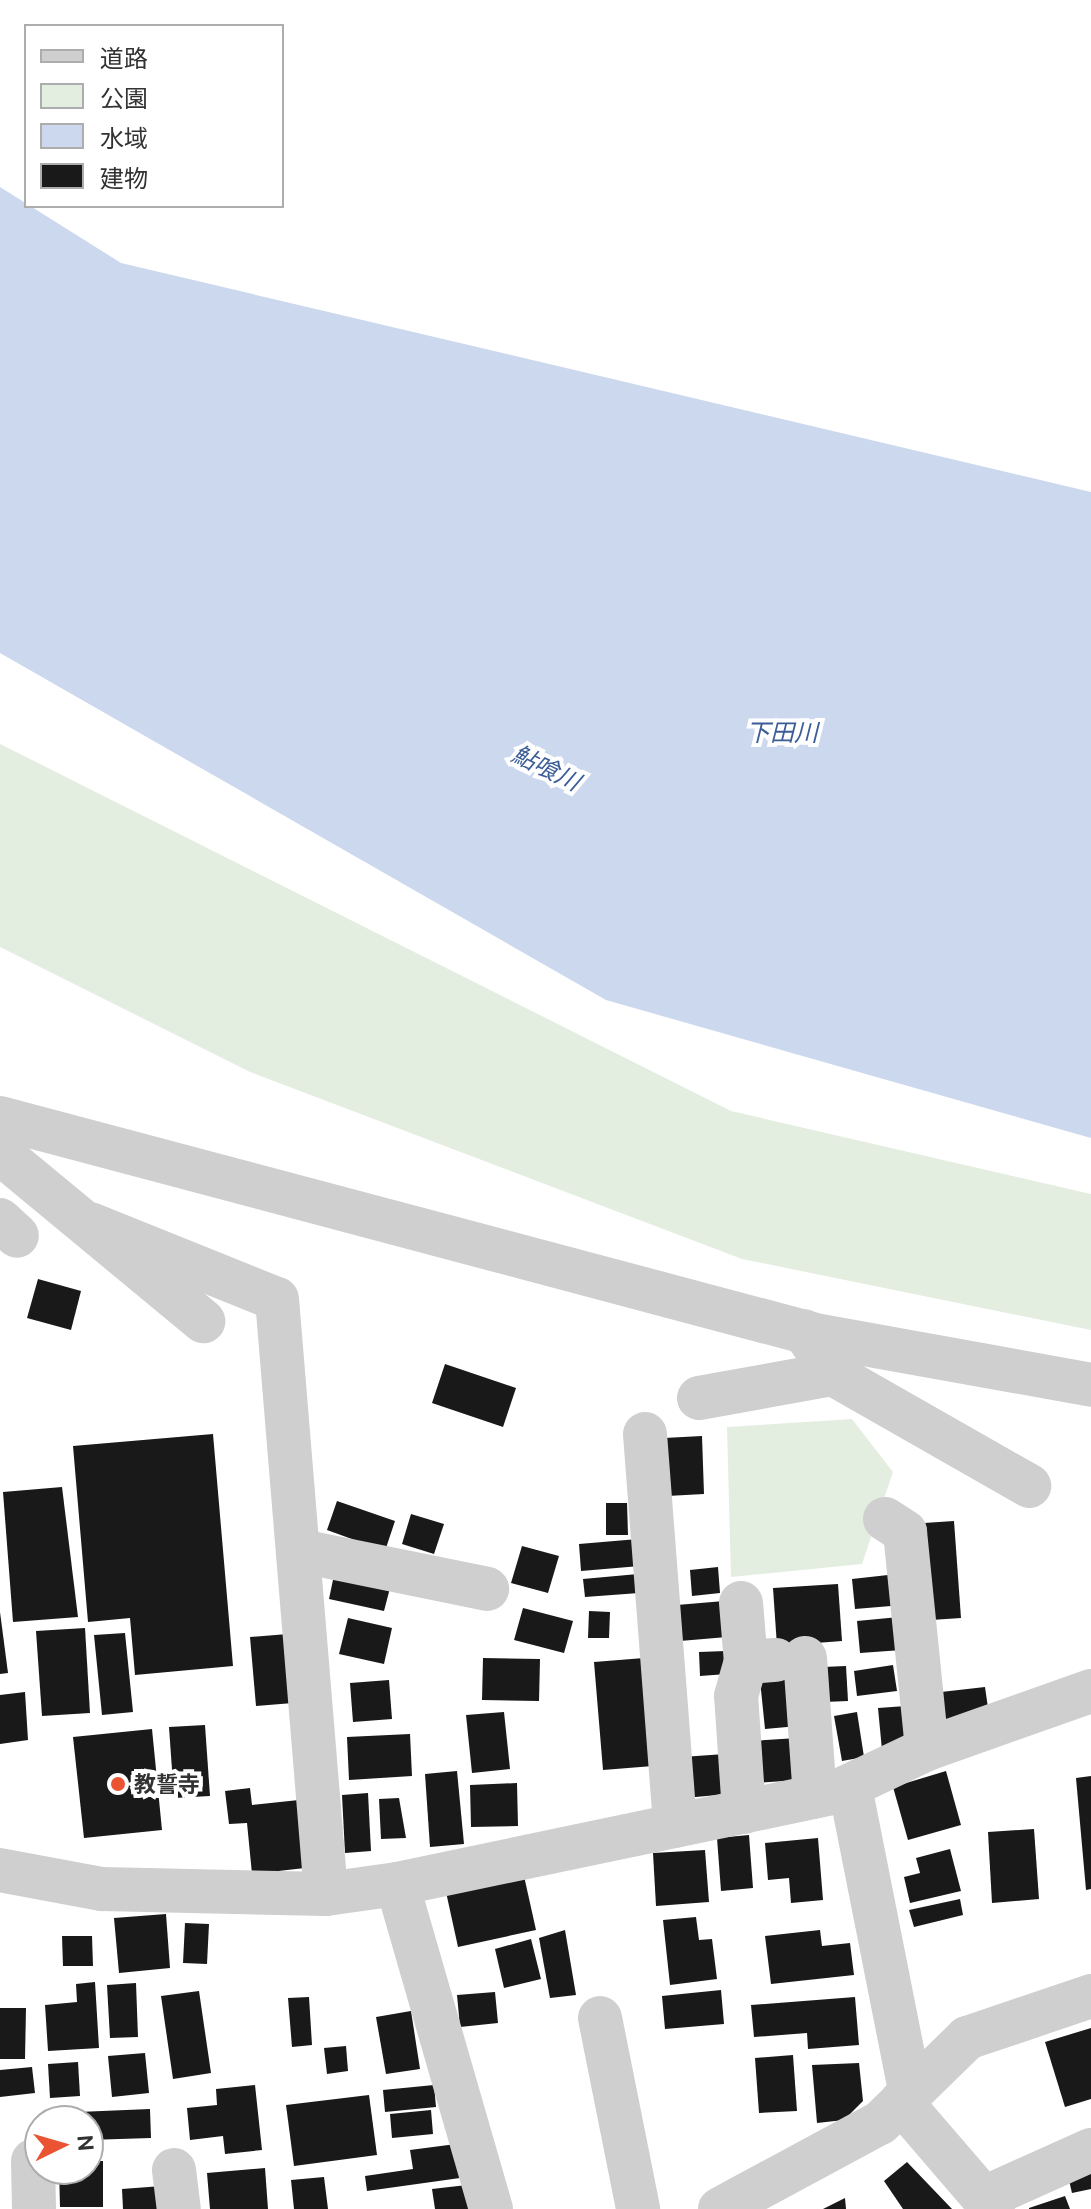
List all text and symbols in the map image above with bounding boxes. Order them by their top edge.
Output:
legend [24,24,284,208]
text: 道路 [100,45,148,72]
text: 公園 [100,85,148,112]
text: 水域 [100,125,148,152]
text: 建物 [100,165,148,192]
water label: 下田川 [746,719,818,747]
water label: 鮎喰川 [507,739,585,797]
place label: 教誓寺 [134,1771,200,1797]
marker: 教誓寺 [109,1775,127,1793]
north arrow [24,2105,104,2185]
text: N [73,2134,100,2152]

